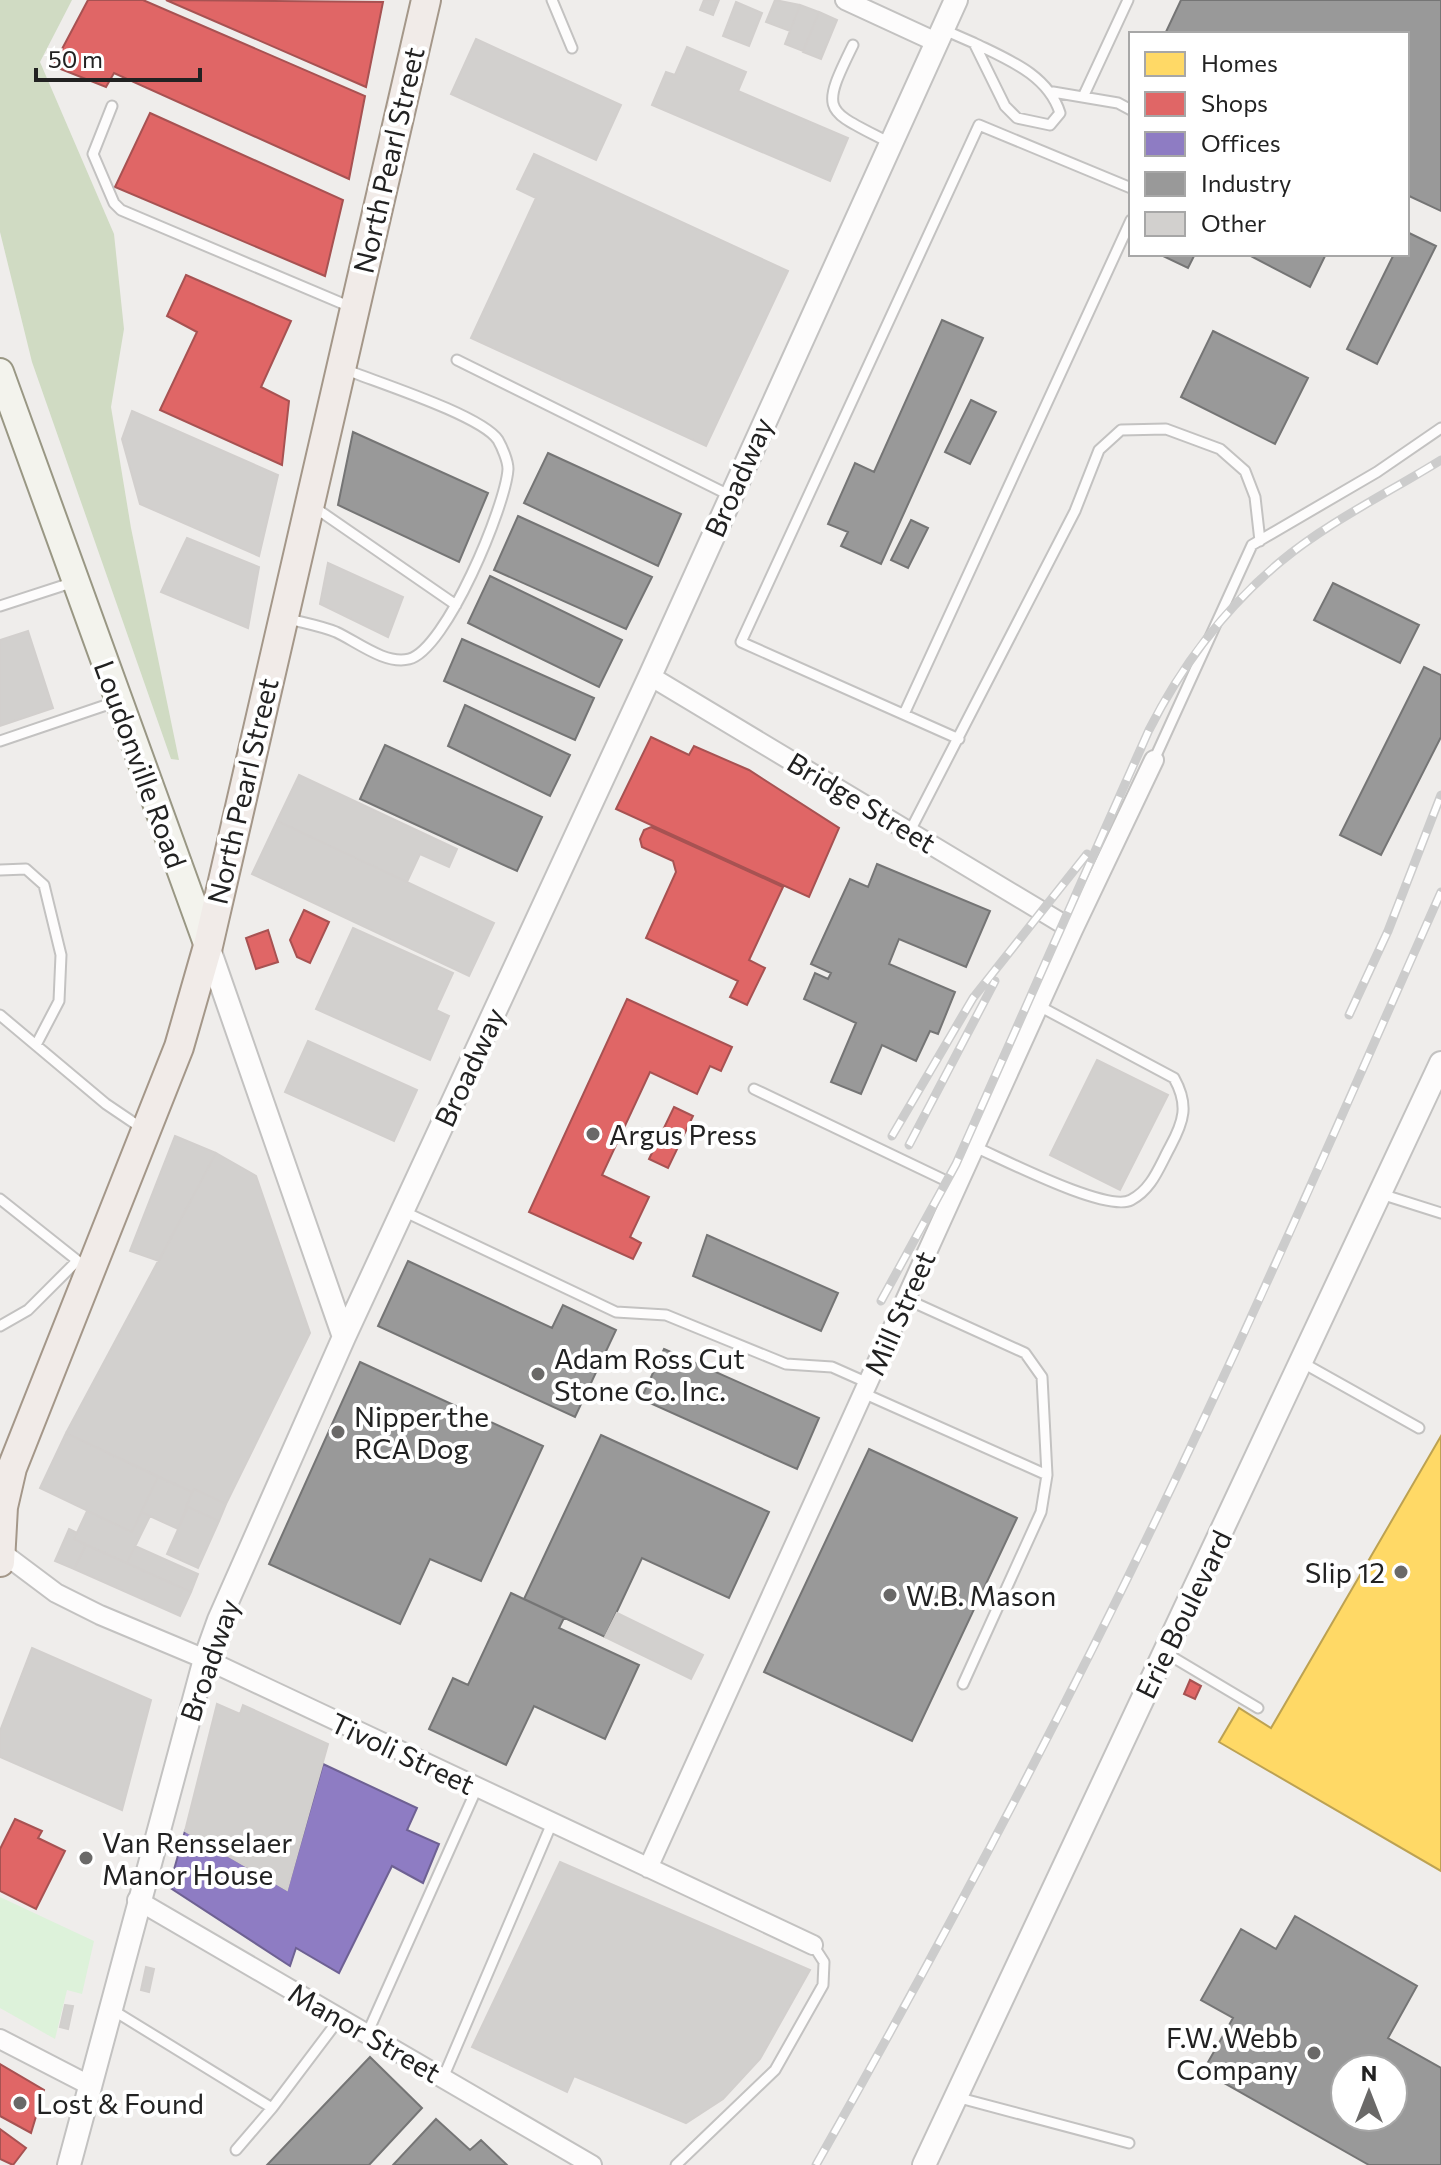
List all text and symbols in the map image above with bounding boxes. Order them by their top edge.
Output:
scale bar [36,32,200,82]
legend [1129,32,1409,256]
text: 50 m [48,44,103,73]
street label: North Pearl Street [345,44,431,276]
text: Homes [1201,48,1278,77]
text: Shops [1201,88,1268,117]
text: Offices [1201,128,1281,157]
text: Industry [1201,168,1291,197]
text: Other [1201,208,1267,237]
street label: Broadway [697,412,779,542]
street label: Loudonville Road [88,656,194,872]
street label: North Pearl Street [199,675,285,907]
street label: Bridge Street [782,744,942,860]
street label: Broadway [427,1002,511,1132]
place label: Argus Press [609,1117,757,1151]
marker: Argus Press [584,1125,602,1143]
street label: Mill Street [856,1245,942,1381]
place label: Adam Ross Cut Stone Co. Inc. [554,1341,745,1407]
marker: Adam Ross Cut Stone Co. Inc. [529,1365,547,1383]
place label: Nipper the RCA Dog [354,1399,489,1465]
marker: Nipper the RCA Dog [329,1423,347,1441]
street label: Erie Boulevard [1128,1524,1238,1704]
place label: Slip 12 [1305,1555,1385,1589]
marker: Slip 12 [1392,1563,1410,1581]
place label: W.B. Mason [906,1578,1056,1612]
marker: W.B. Mason [881,1586,899,1604]
street label: Broadway [172,1594,246,1726]
street label: Tivoli Street [326,1705,480,1801]
place label: Van Rensselaer Manor House [102,1825,292,1891]
marker: Van Rensselaer Manor House [77,1849,95,1867]
street label: Manor Street [283,1975,447,2089]
place label: F.W. Webb Company [1166,2020,1298,2086]
marker: F.W. Webb Company [1305,2044,1323,2062]
north arrow [1329,2053,1409,2133]
text: N [1361,2059,1377,2086]
place label: Lost & Found [36,2086,204,2120]
marker: Lost & Found [11,2094,29,2112]

